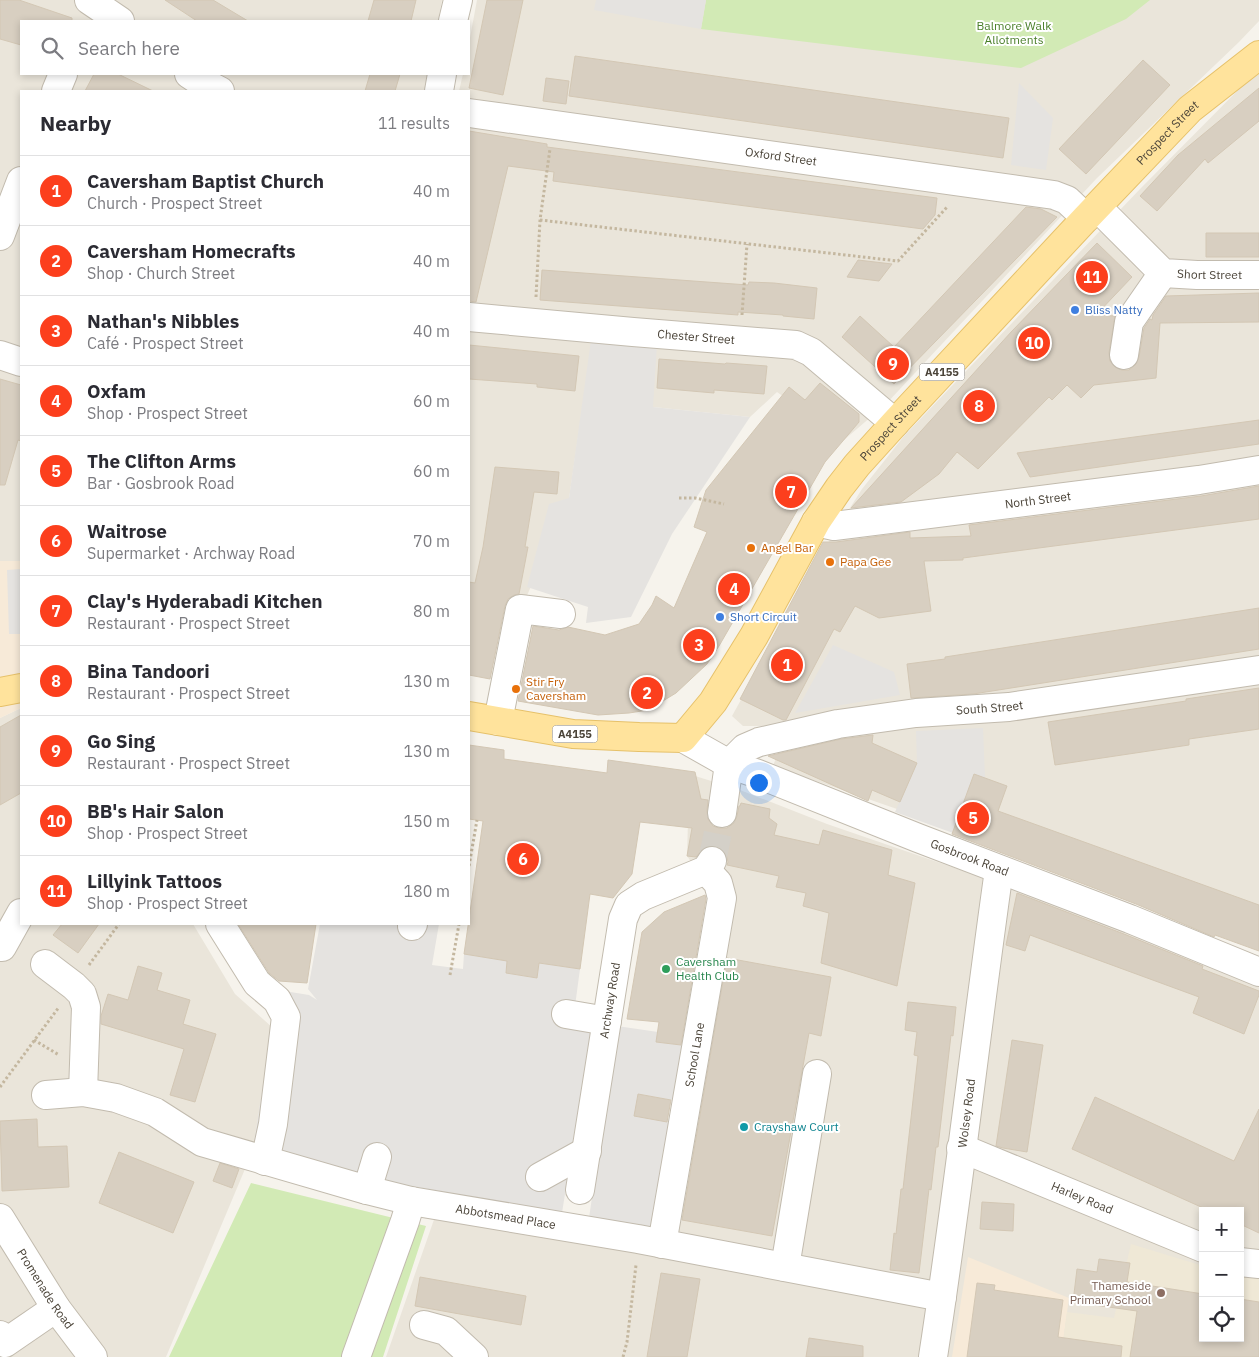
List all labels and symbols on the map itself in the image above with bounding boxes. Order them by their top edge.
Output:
park label: Balmore Walk Allotments [976,18,1052,47]
street label: Prospect Street [1133,97,1202,168]
street label: Oxford Street [744,144,818,169]
pin: 11 [1076,258,1108,296]
street label: Short Street [1177,266,1242,282]
place label: Bliss Natty [1085,302,1143,317]
marker: Bliss Natty [1069,304,1081,316]
pin: 10 [1018,324,1050,362]
street label: Chester Street [657,326,735,347]
pin: 9 [877,345,909,383]
road number: A4155 [920,364,964,381]
pin: 8 [963,387,995,425]
street label: Prospect Street [856,392,924,464]
pin: 7 [775,473,807,511]
street label: North Street [1004,488,1072,511]
place label: Angel Bar [761,540,814,555]
marker: Angel Bar [745,542,757,554]
place label: Papa Gee [840,554,892,569]
marker: Papa Gee [824,556,836,568]
pin: 4 [718,570,750,608]
place label: Short Circuit [730,609,797,624]
marker: Short Circuit [714,611,726,623]
pin: 3 [683,626,715,664]
pin: 1 [771,646,803,684]
place label: Stir Fry Caversham [526,674,586,703]
pin: 2 [631,674,663,712]
marker: Stir Fry Caversham [510,683,522,695]
street label: South Street [956,697,1024,717]
road number: A4155 [552,726,598,742]
your location [746,770,772,796]
pin: 5 [957,799,989,837]
street label: Gosbrook Road [928,835,1011,879]
pin: 6 [507,840,539,878]
place label: Caversham Health Club [676,954,739,983]
street label: Archway Road [596,961,623,1039]
marker: Caversham Health Club [660,963,672,975]
street label: School Lane [681,1021,707,1088]
street label: Wolsey Road [954,1078,978,1149]
place label: Crayshaw Court [754,1119,839,1134]
marker: Crayshaw Court [738,1121,750,1133]
street label: Harley Road [1049,1178,1115,1217]
street label: Abbotsmead Place [455,1201,557,1232]
street label: Promenade Road [14,1246,77,1332]
place label: Thameside Primary School [1070,1278,1151,1307]
marker: Thameside Primary School [1155,1287,1167,1299]

